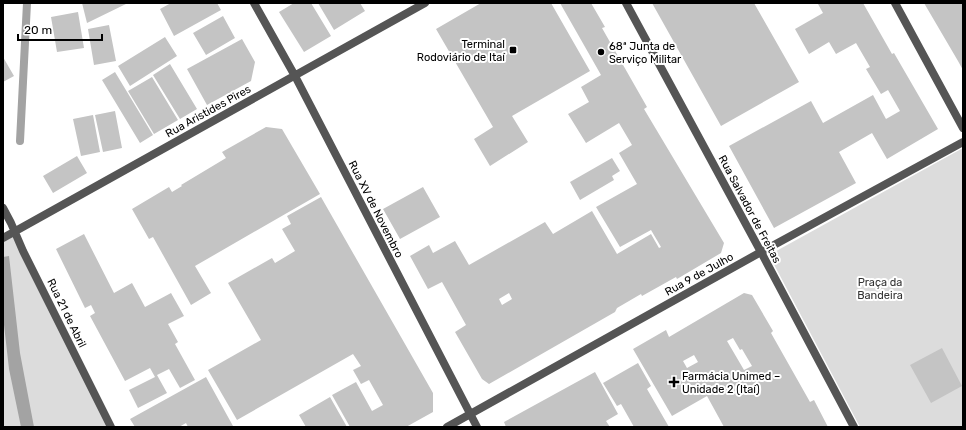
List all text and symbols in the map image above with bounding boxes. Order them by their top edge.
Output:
scale bar [18,16,102,42]
text: 20 m [24,23,52,37]
place label: Terminal Rodoviário de Itaí [417,38,506,64]
place label: 68ª Junta de Serviço Militar [609,40,682,66]
marker: Terminal Rodoviário de Itaí [508,45,518,55]
marker: 68ª Junta de Serviço Militar [596,47,606,57]
street label: Rua Aristides Pires [163,82,254,140]
street label: Rua Salvador de Freitas [716,153,784,266]
street label: Rua XV de Novembro [345,159,406,260]
street label: Rua 9 de Julho [663,250,736,299]
park label: Praça da Bandeira [857,276,903,302]
street label: Rua 21 de Abril [44,277,89,350]
place label: Farmácia Unimed – Unidade 2 (Itaí) [682,370,780,396]
marker: Farmácia Unimed – Unidade 2 (Itaí) [669,377,679,387]

